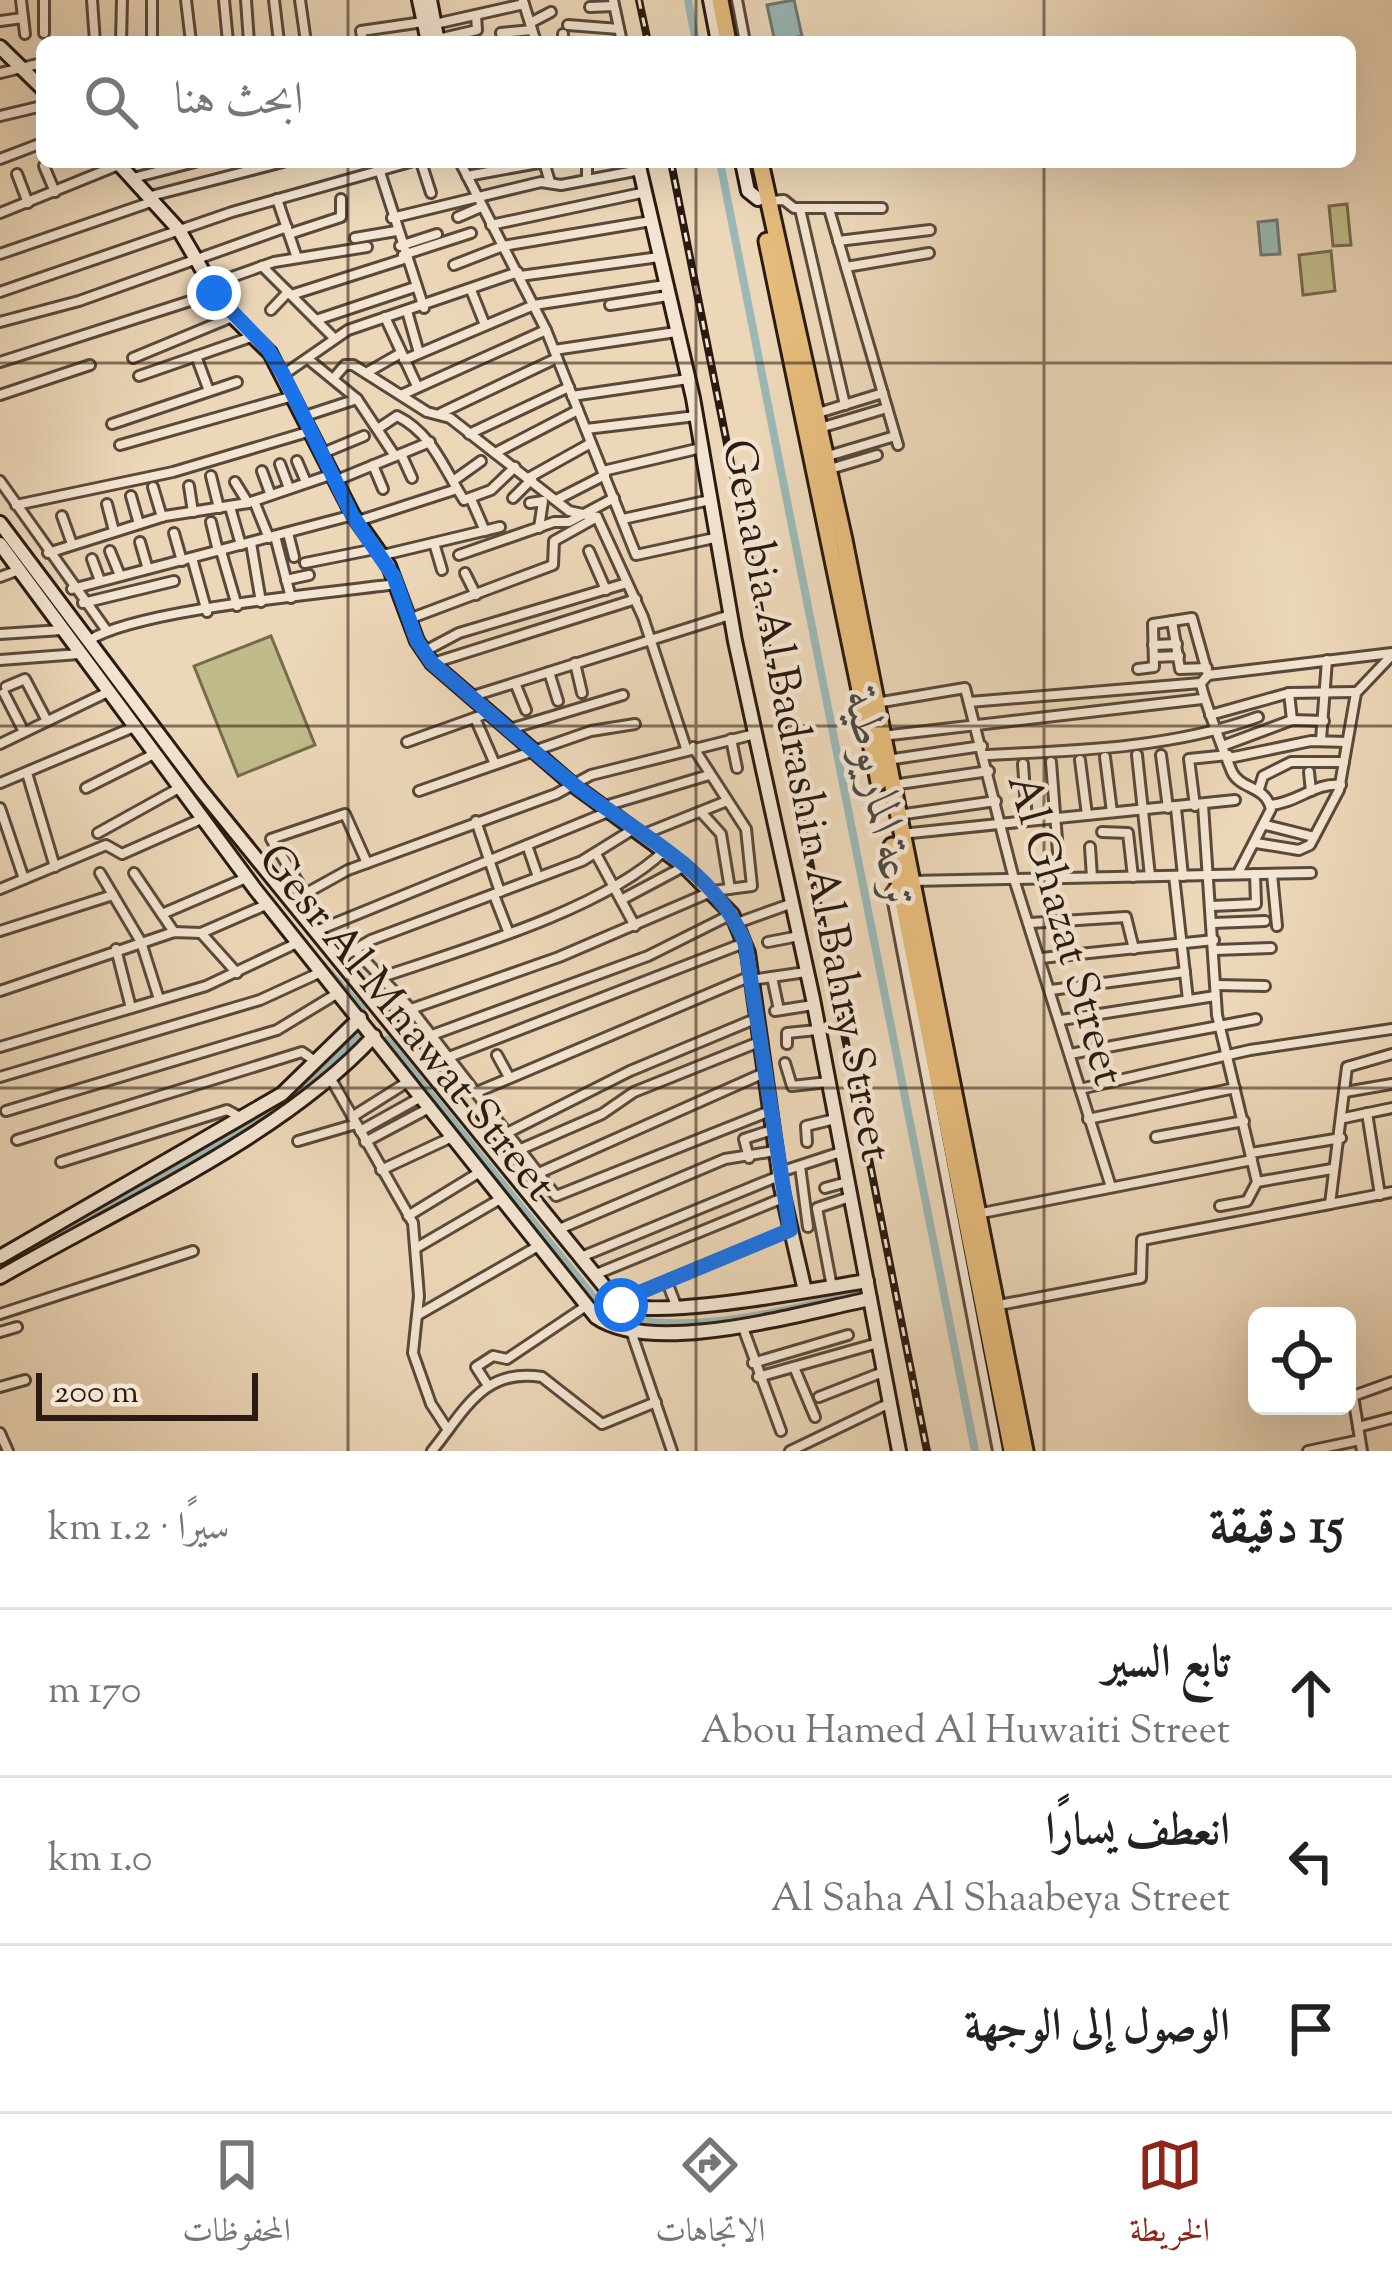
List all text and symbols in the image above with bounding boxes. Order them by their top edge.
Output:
search box [36,36,1356,168]
icon: search [78,69,144,135]
text: ابحث هنا [174,70,304,135]
route end [187,266,241,320]
street label: Genabia Al Badrashin Al Bahry Street [702,435,906,1168]
water label: ترعة الماريوطية [822,681,933,917]
street label: Al Ghazat Street [987,767,1138,1094]
street label: Gesr Al Mnawat Street [240,832,570,1217]
route start [594,1278,648,1332]
map controls [1248,1307,1356,1415]
button: locate [1248,1307,1356,1415]
scale bar [36,1367,258,1420]
text: 200 m [54,1370,139,1418]
text: 15 دقيقة [1209,1493,1344,1566]
text: سيرًا · 1.2 km [48,1502,230,1558]
text: تابع السير [1103,1633,1230,1698]
icon: ahead [1278,1660,1344,1726]
text: 170 m [48,1665,141,1721]
text: Abou Hamed Al Huwaiti Street [700,1705,1230,1761]
text: انعطف يسارًا [1046,1801,1230,1866]
icon: left [1278,1828,1344,1894]
text: 1.0 km [48,1833,153,1889]
text: Al Saha Al Shaabeya Street [771,1873,1230,1929]
icon: arrive [1278,1996,1344,2062]
text: الوصول إلى الوجهة [964,1997,1230,2062]
tab: المحفوظات [182,2132,291,2262]
tab: الاتجاهات [655,2132,765,2262]
tab: الخريطة [1130,2132,1210,2262]

